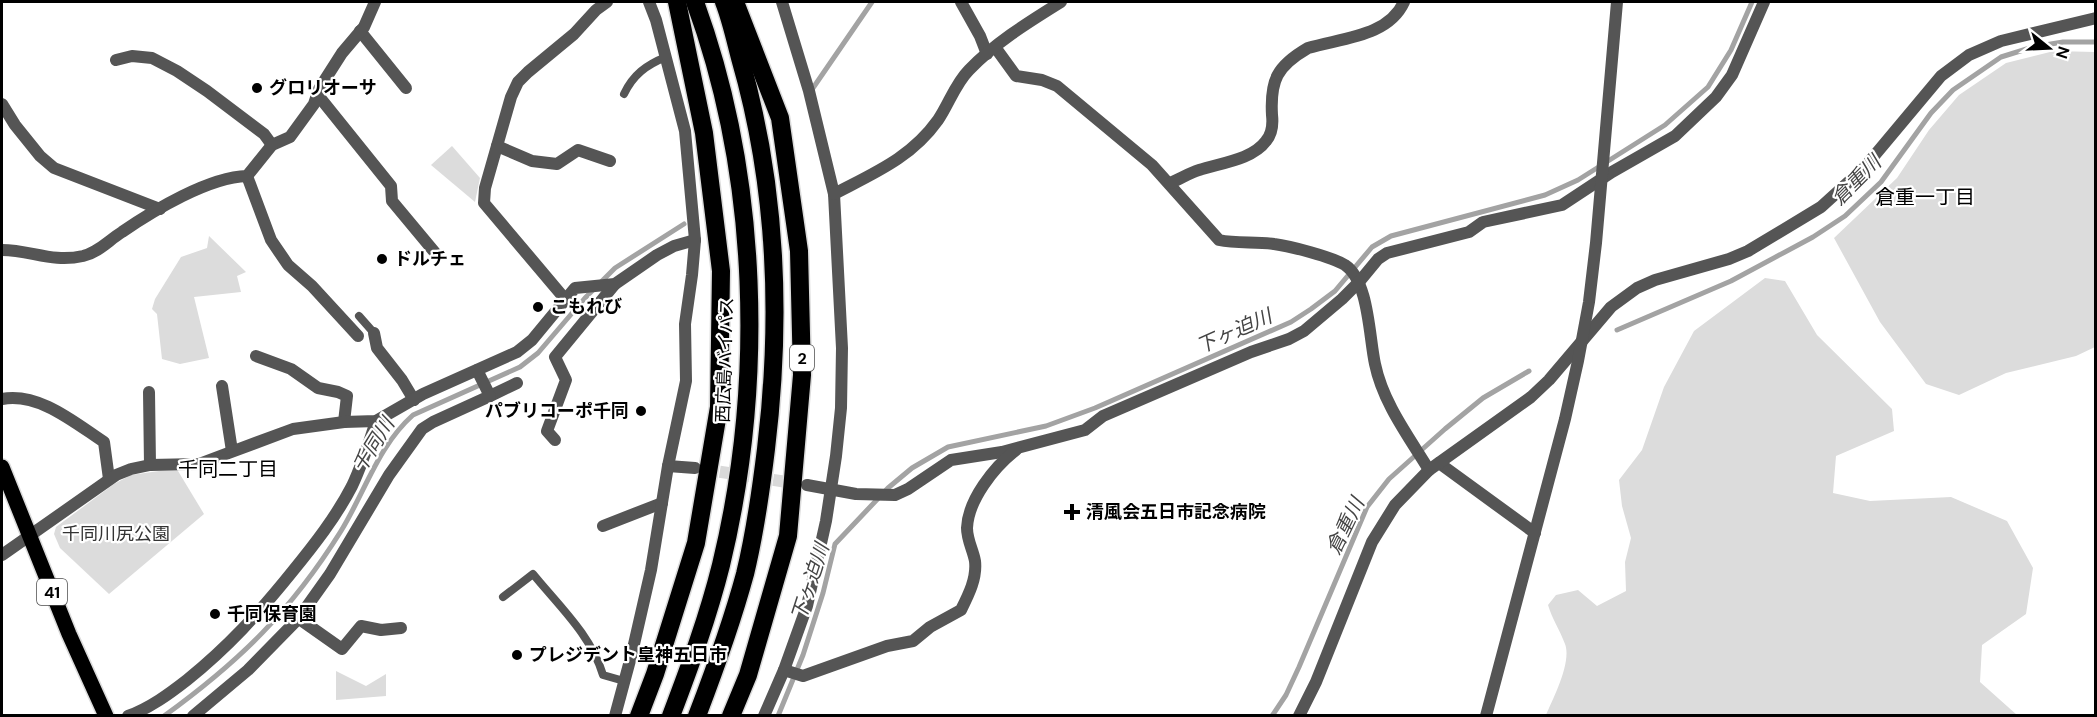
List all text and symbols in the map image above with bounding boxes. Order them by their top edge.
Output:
north arrow [2019,18,2079,78]
text: N [2051,44,2075,61]
place label: グロリオーサ [269,76,377,100]
marker: グロリオーサ [250,81,264,95]
water label: 倉重川 [1826,148,1888,210]
district label: 倉重一丁目 [1875,184,1975,210]
place label: ドルチェ [394,247,466,271]
marker: ドルチェ [375,252,389,266]
place label: こもれび [550,295,622,319]
street label: 西広島バイパス [711,297,739,423]
marker: こもれび [531,300,545,314]
water label: 下ヶ迫川 [1192,302,1278,359]
road number: 2 [790,345,814,371]
place label: パブリコーポ千同 [485,399,629,423]
marker: パブリコーポ千同 [634,404,648,418]
water label: 千同川 [346,411,401,477]
district label: 千同二丁目 [178,456,278,482]
water label: 倉重川 [1320,492,1371,559]
place label: 清風会五日市記念病院 [1086,500,1266,524]
marker: 清風会五日市記念病院 [1063,503,1081,521]
park label: 千同川尻公園 [62,522,170,546]
water label: 下ヶ迫川 [785,538,835,624]
road number: 41 [37,579,67,605]
place label: 千同保育園 [227,602,317,626]
marker: 千同保育園 [208,607,222,621]
place label: プレジデント皇神五日市 [529,643,727,667]
marker: プレジデント皇神五日市 [510,648,524,662]

